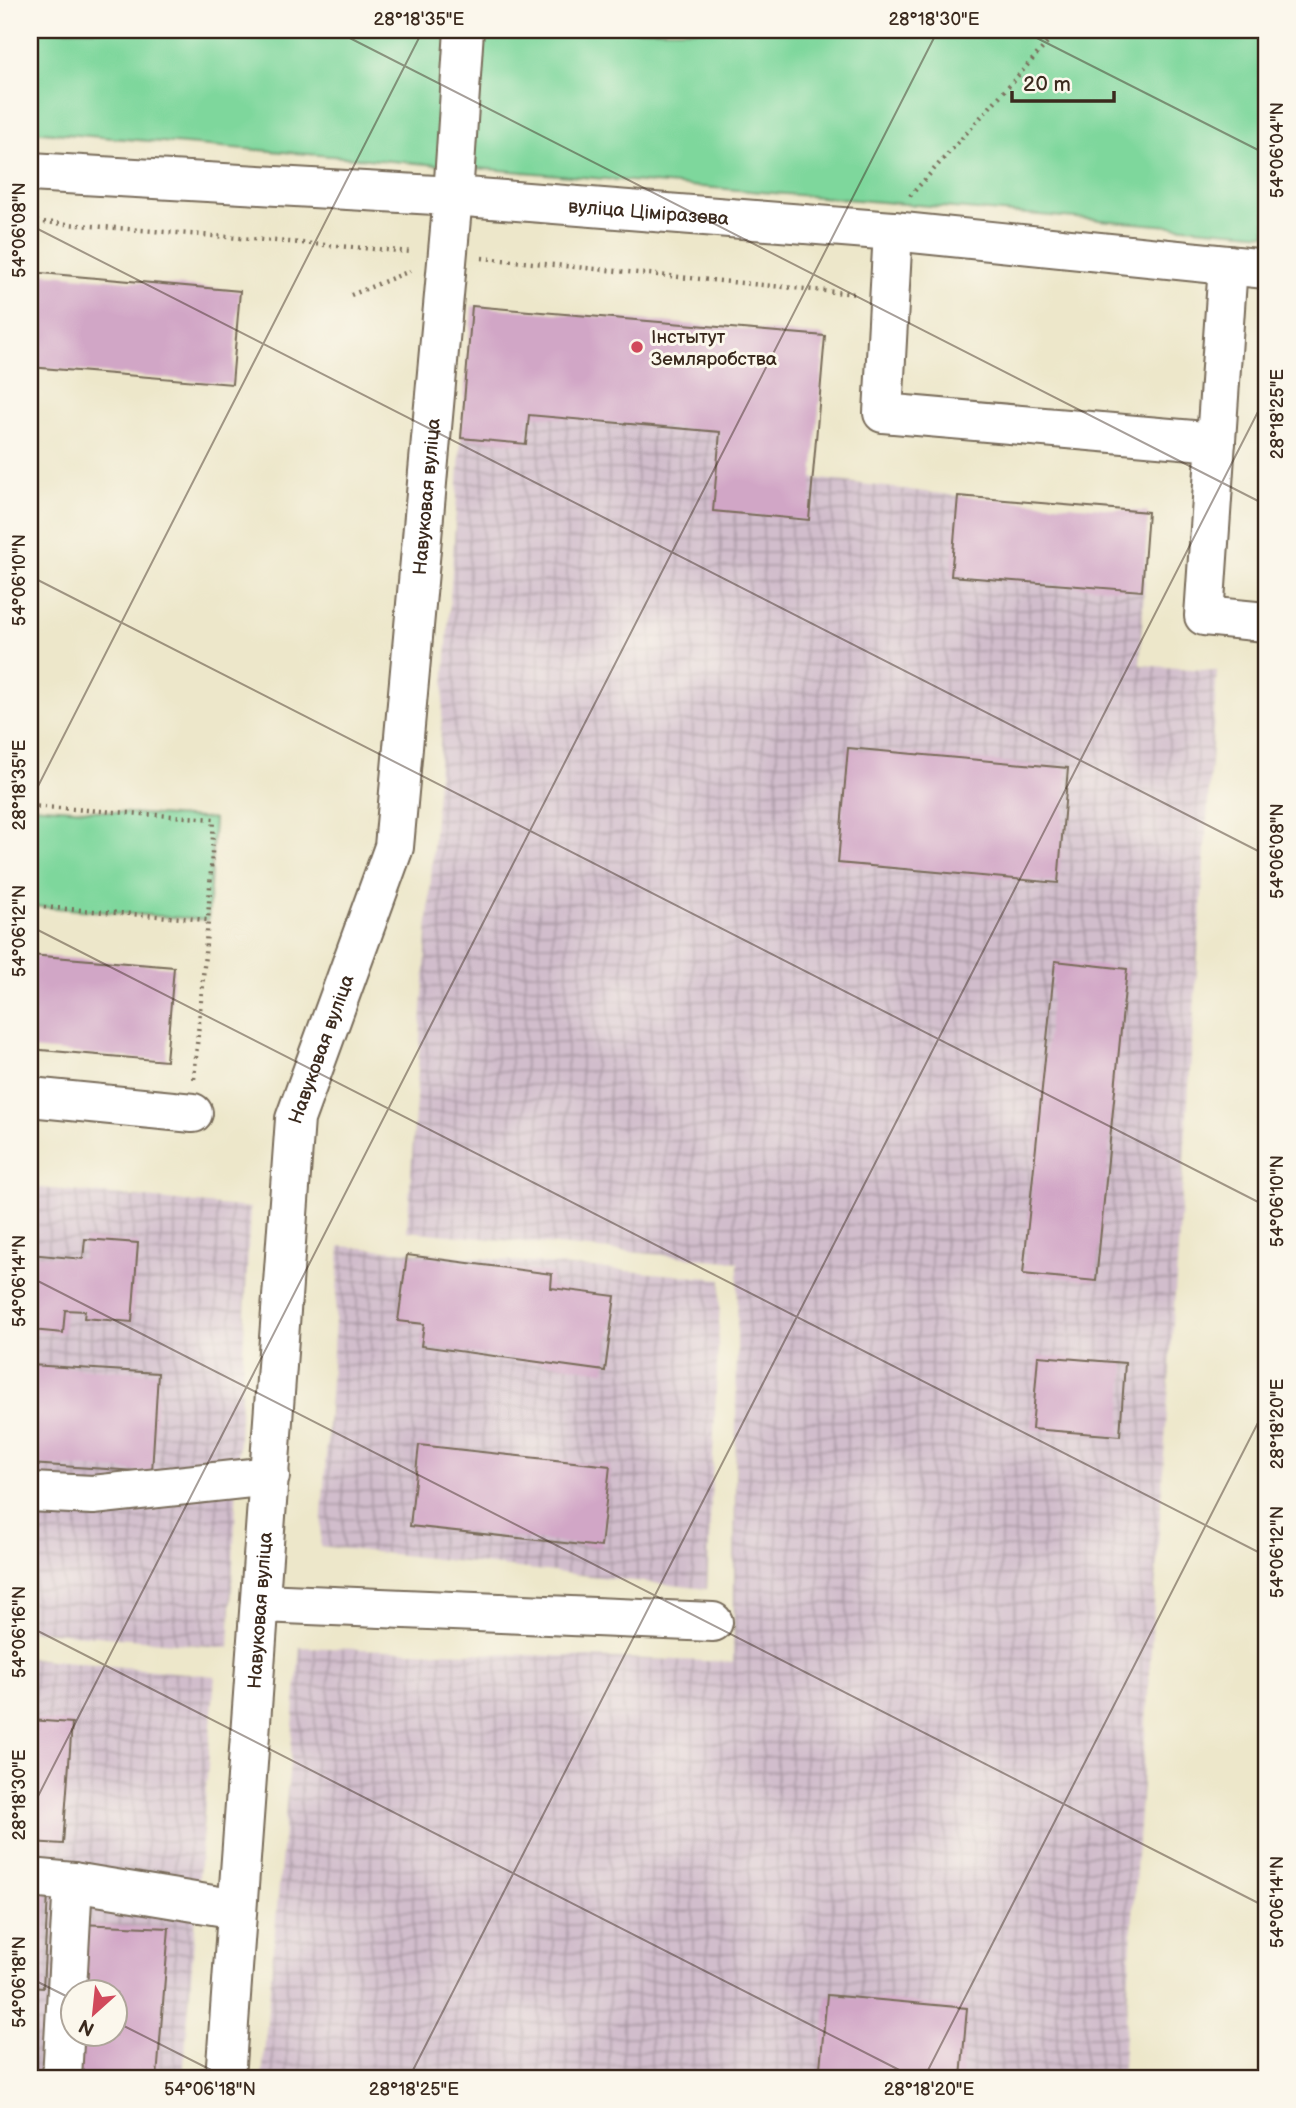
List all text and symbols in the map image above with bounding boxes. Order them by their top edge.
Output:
text: 28°18'35"E [374,9,465,30]
text: 28°18'30"E [888,9,980,30]
scale bar [1012,60,1114,104]
text: 20 m [1023,72,1071,97]
text: 54°06'04"N [1267,102,1288,198]
text: 54°06'08"N [9,182,30,278]
street label: вуліца Ціміразева [567,195,730,231]
place label: Інстытут Земляробства [651,326,777,371]
marker: Інстытут Земляробства [629,339,645,355]
text: 28°18'25"E [1267,369,1288,459]
street label: Навуковая вуліца [409,417,446,576]
text: 54°06'10"N [9,534,30,626]
text: 28°18'35"E [9,739,30,830]
text: 54°06'08"N [1267,803,1288,899]
text: 54°06'12"N [9,885,30,977]
street label: Навуковая вуліца [284,972,360,1127]
text: 54°06'10"N [1267,1155,1288,1247]
text: 54°06'14"N [9,1235,30,1327]
text: 28°18'20"E [1267,1379,1288,1469]
text: 54°06'12"N [1267,1506,1288,1598]
street label: Навуковая вуліца [243,1531,278,1690]
text: 54°06'16"N [9,1586,30,1678]
text: 28°18'30"E [9,1749,30,1841]
text: 54°06'14"N [1267,1856,1288,1948]
text: 54°06'18"N [9,1936,30,2028]
north arrow [60,1979,130,2048]
text: N [75,2013,99,2040]
text: 54°06'18"N [164,2079,256,2100]
text: 28°18'25"E [369,2079,459,2100]
text: 28°18'20"E [884,2079,974,2100]

